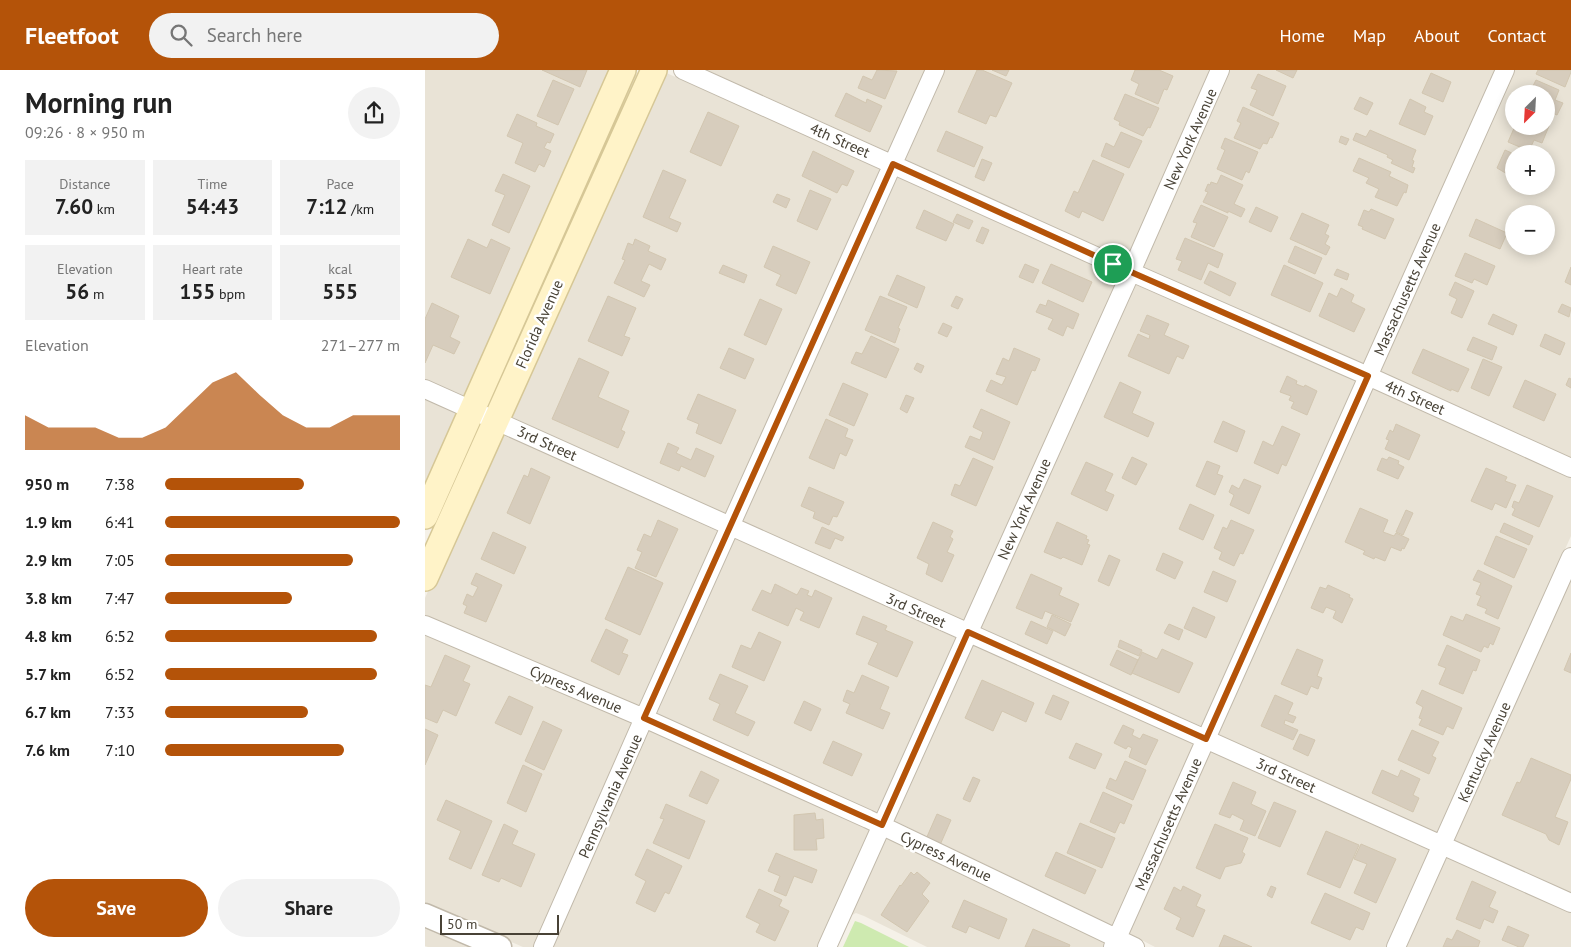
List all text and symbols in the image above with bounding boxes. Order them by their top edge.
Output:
search box [149,13,499,58]
text: Fleetfoot [25,20,119,51]
icon: search [167,21,195,49]
text: Search here [207,23,302,47]
text: Home [1279,24,1325,47]
text: Map [1353,24,1386,47]
text: About [1414,24,1460,47]
text: Contact [1488,24,1546,47]
text: Morning run [25,84,173,121]
street label: New York Avenue [1159,85,1221,193]
north arrow [1505,85,1555,135]
map controls [1505,85,1555,255]
button: share [348,87,400,139]
street label: 4th Street [807,118,873,162]
text: 09:26 · 8 × 950 m [25,122,145,142]
button: + [1505,145,1555,195]
text: Distance [59,175,110,193]
text: Time [197,175,228,193]
text: Pace [326,175,354,193]
text: 7.60 [55,193,93,220]
text: 54:43 [186,193,239,220]
text: 7:12 [306,193,347,220]
text: km [93,200,115,218]
text: /km [347,200,374,218]
button: − [1505,205,1555,255]
street label: Massachusetts Avenue [1369,220,1445,358]
pin [1092,243,1134,285]
icon: arrive [1099,250,1127,278]
text: Elevation [57,260,113,278]
text: Heart rate [182,260,243,278]
text: kcal [328,260,352,278]
street label: Florida Avenue [511,277,567,371]
text: 56 [65,278,89,305]
text: 155 [180,278,215,305]
text: 555 [322,278,358,305]
text: m [89,285,104,303]
text: bpm [215,285,245,303]
text: Elevation [25,335,89,355]
text: 271–277 m [321,335,400,355]
street label: 4th Street [1382,375,1448,419]
street label: 3rd Street [514,421,580,465]
street label: New York Avenue [993,455,1055,563]
text: 950 m [25,474,69,494]
text: 7:38 [105,474,135,494]
text: 1.9 km [25,512,72,532]
text: 6:41 [105,512,135,532]
text: 2.9 km [25,550,72,570]
text: 7:05 [105,550,135,570]
text: 3.8 km [25,588,72,608]
text: 7:47 [105,588,135,608]
street label: 3rd Street [883,588,949,632]
text: 4.8 km [25,626,72,646]
text: 6:52 [105,626,135,646]
street label: Cypress Avenue [527,661,625,717]
text: 5.7 km [25,664,71,684]
text: 6:52 [105,664,135,684]
street label: Kentucky Avenue [1453,699,1515,805]
text: 6.7 km [25,702,71,722]
text: 7:33 [105,702,135,722]
street label: Pennsylvania Avenue [574,731,646,861]
text: 7.6 km [25,740,70,760]
text: 7:10 [105,740,135,760]
street label: 3rd Street [1253,753,1319,797]
street label: Massachusetts Avenue [1130,755,1206,893]
street label: Cypress Avenue [897,827,995,885]
button: Save [25,879,208,937]
button: Share [218,879,400,937]
scale bar [440,912,559,935]
text: 50 m [447,915,477,933]

